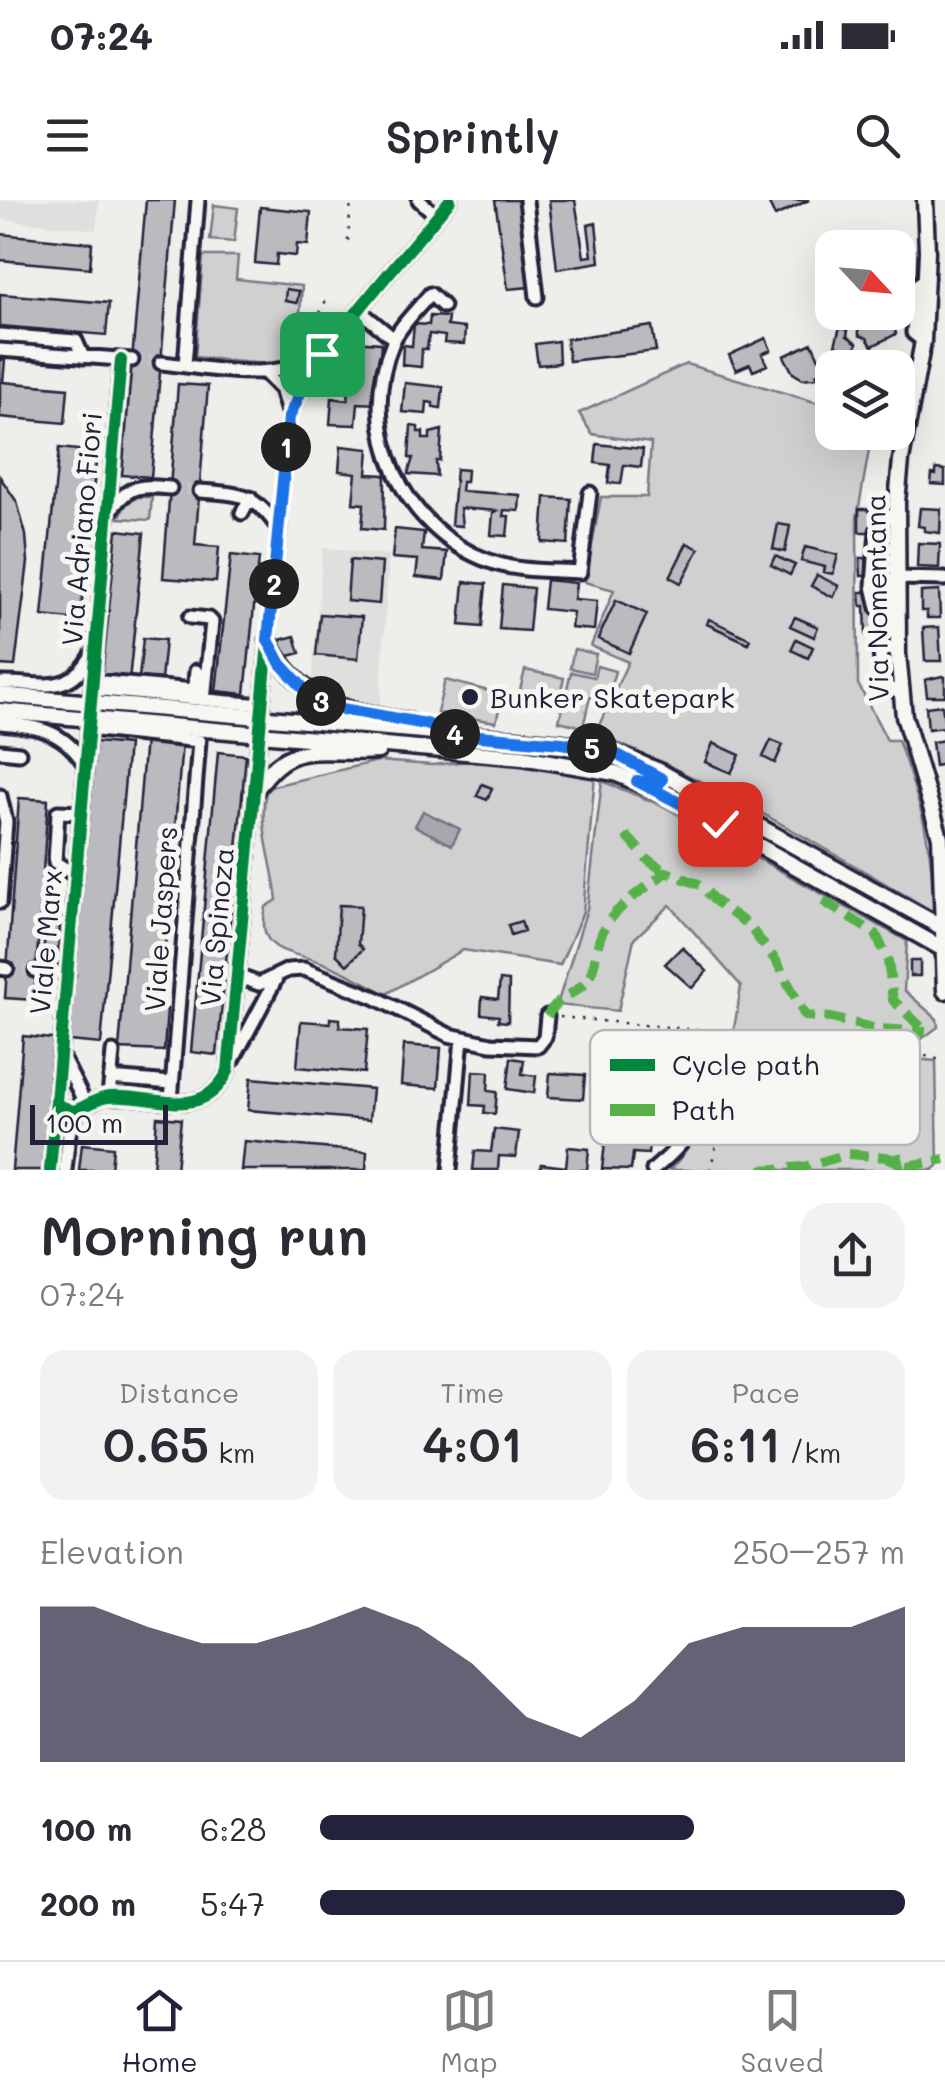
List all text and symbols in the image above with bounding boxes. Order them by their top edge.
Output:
text: 07:24 [50,10,153,60]
text: Sprintly [385,106,560,164]
icon: menu [40,108,95,163]
icon: search [850,108,905,163]
north arrow [815,230,915,330]
map controls [815,230,915,450]
pin [280,312,365,397]
icon: arrive [295,327,350,382]
button: layers [815,350,915,450]
street label: Via Adriano Fiori [53,411,109,647]
pin: 1 [261,422,311,472]
text: 1 [280,429,292,465]
street label: Via Nomentana [856,494,896,702]
pin: 2 [249,559,299,609]
text: 2 [266,566,282,602]
pin: 3 [296,676,346,726]
place label: Bunker Skatepark [490,679,735,715]
text: 3 [313,683,329,719]
marker: Bunker Skatepark [459,686,481,708]
pin: 4 [430,709,480,759]
text: 4 [446,716,464,752]
pin: 5 [567,723,617,773]
text: 5 [584,730,600,766]
pin [678,782,763,867]
icon: check [693,797,748,852]
street label: Viale Jaspers [136,825,184,1013]
street label: Via Spinoza [191,846,241,1008]
street label: Viale Marx [21,868,69,1016]
legend [590,1030,920,1145]
text: Cycle path [672,1046,819,1082]
text: Path [672,1091,735,1127]
scale bar [30,1100,168,1144]
text: 100 m [45,1104,123,1140]
text: Morning run [40,1198,368,1270]
button: share [800,1203,905,1308]
text: 07:24 [40,1272,124,1314]
text: Distance [119,1374,239,1410]
text: Time [441,1374,504,1410]
text: Pace [732,1374,800,1410]
text: 0.65 [103,1410,209,1476]
text: 4:01 [422,1410,523,1476]
text: 6:11 [690,1410,781,1476]
text: km [209,1434,255,1470]
text: /km [781,1434,841,1470]
text: Elevation [40,1530,184,1572]
text: 250–257 m [733,1530,905,1572]
text: 100 m [40,1807,132,1849]
text: 6:28 [200,1807,266,1849]
text: 200 m [40,1882,136,1924]
text: 5:47 [200,1882,265,1924]
tab: Home [121,1983,198,2079]
tab: Map [441,1983,498,2079]
tab: Saved [740,1983,824,2079]

